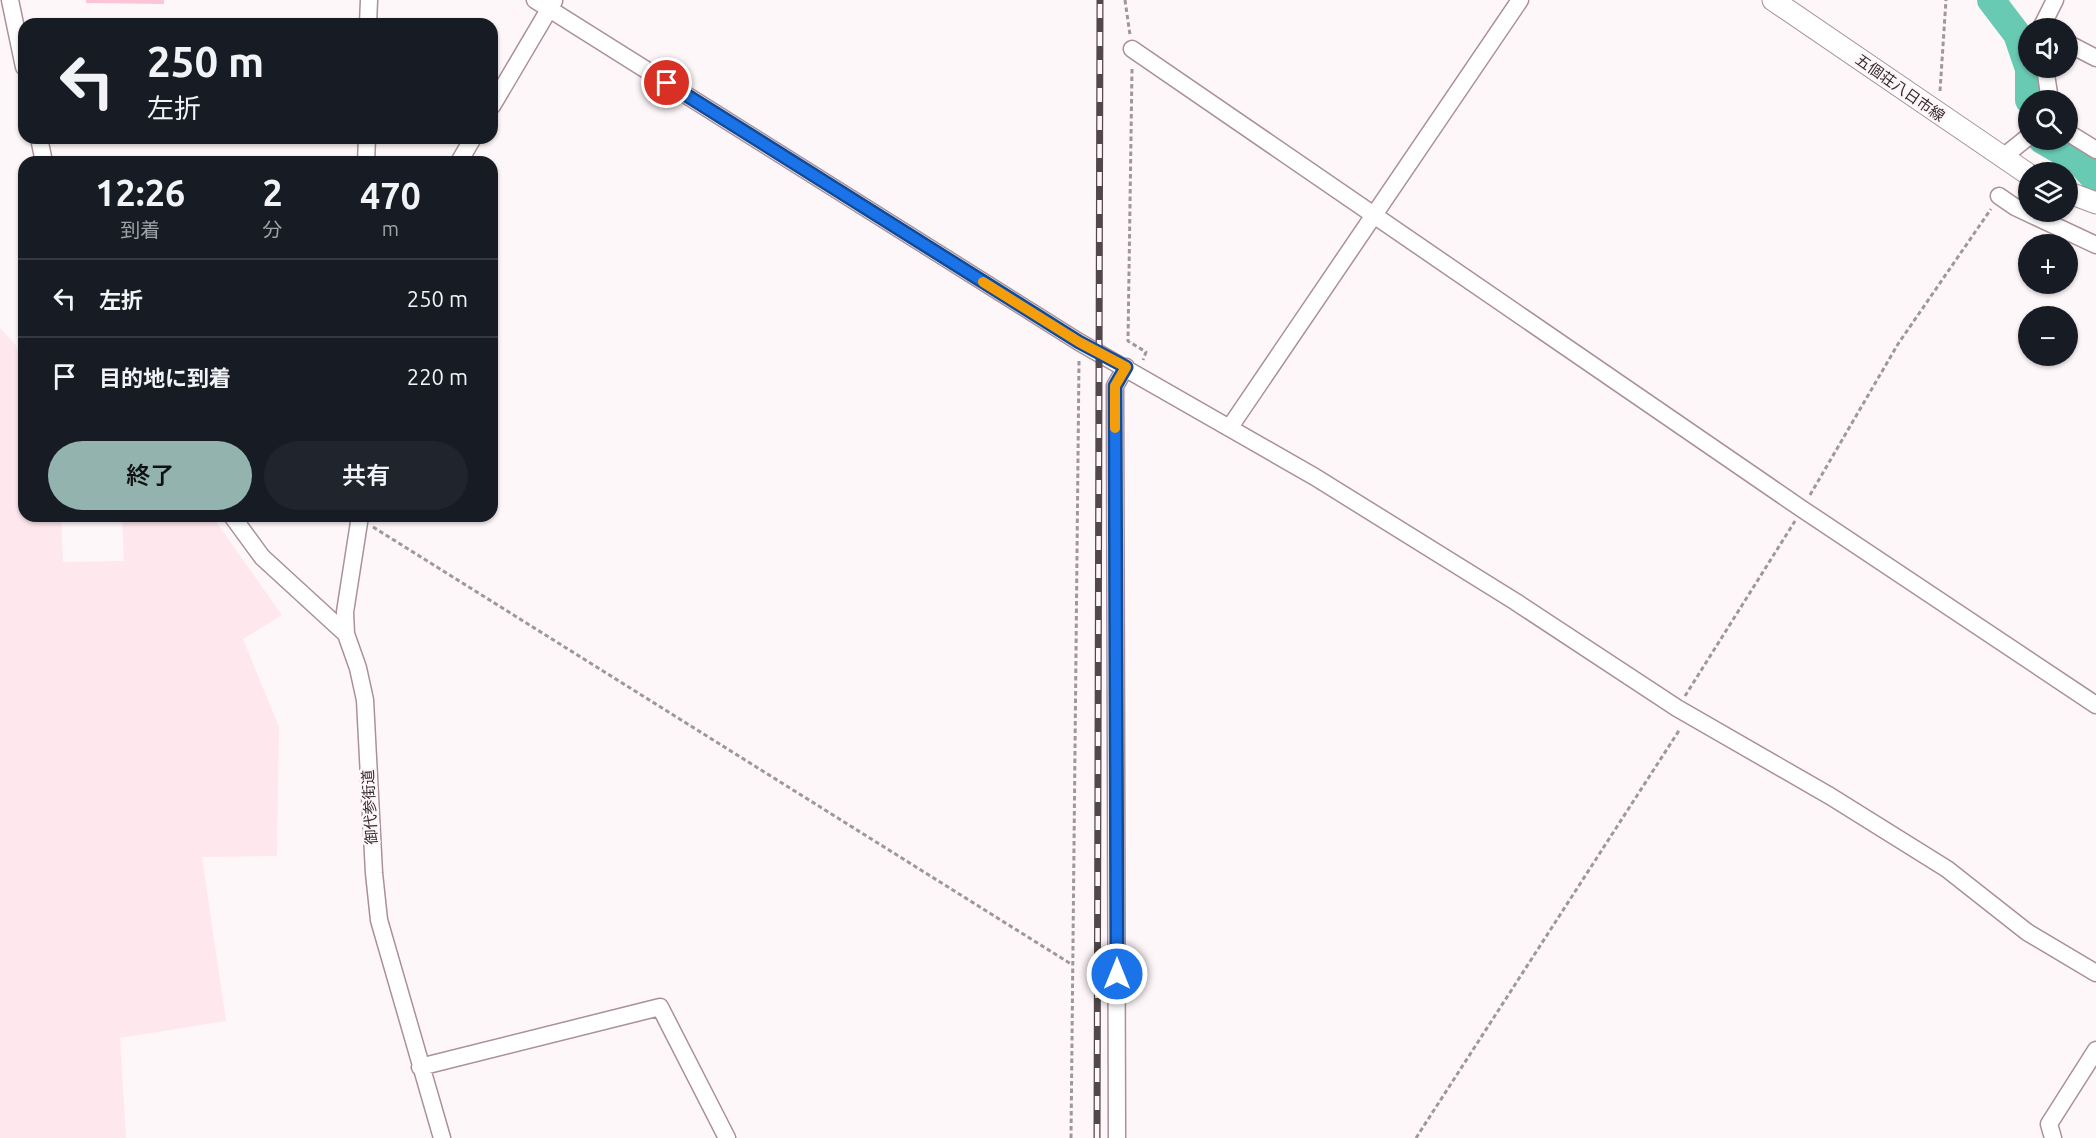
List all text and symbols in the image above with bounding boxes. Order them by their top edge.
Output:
map controls [2018,18,2078,366]
button: sound [2018,18,2078,78]
text: 250 m [147,38,264,85]
icon: left [48,42,126,120]
street label: 五個荘八日市線 [1852,51,1948,125]
pin [641,57,692,108]
icon: arrive [650,66,683,99]
button: search [2018,90,2078,150]
text: 左折 [147,93,201,123]
button: layers [2018,162,2078,222]
text: 12:26 [95,172,185,213]
text: 2 [262,172,283,213]
text: 470 [360,175,421,216]
text: m [382,217,399,240]
text: 到着 [120,218,160,241]
text: 分 [263,218,283,241]
button: + [2018,234,2078,294]
icon: left [48,282,81,315]
text: 250 m [407,286,468,311]
text: 左折 [99,287,143,312]
button: − [2018,306,2078,366]
icon: arrive [48,360,81,393]
text: 220 m [407,364,468,389]
text: 目的地に到着 [99,365,231,390]
button: 終了 [48,441,252,510]
button: 共有 [264,441,468,510]
street label: 御代参街道 [359,769,380,845]
position arrow [1085,942,1149,1006]

